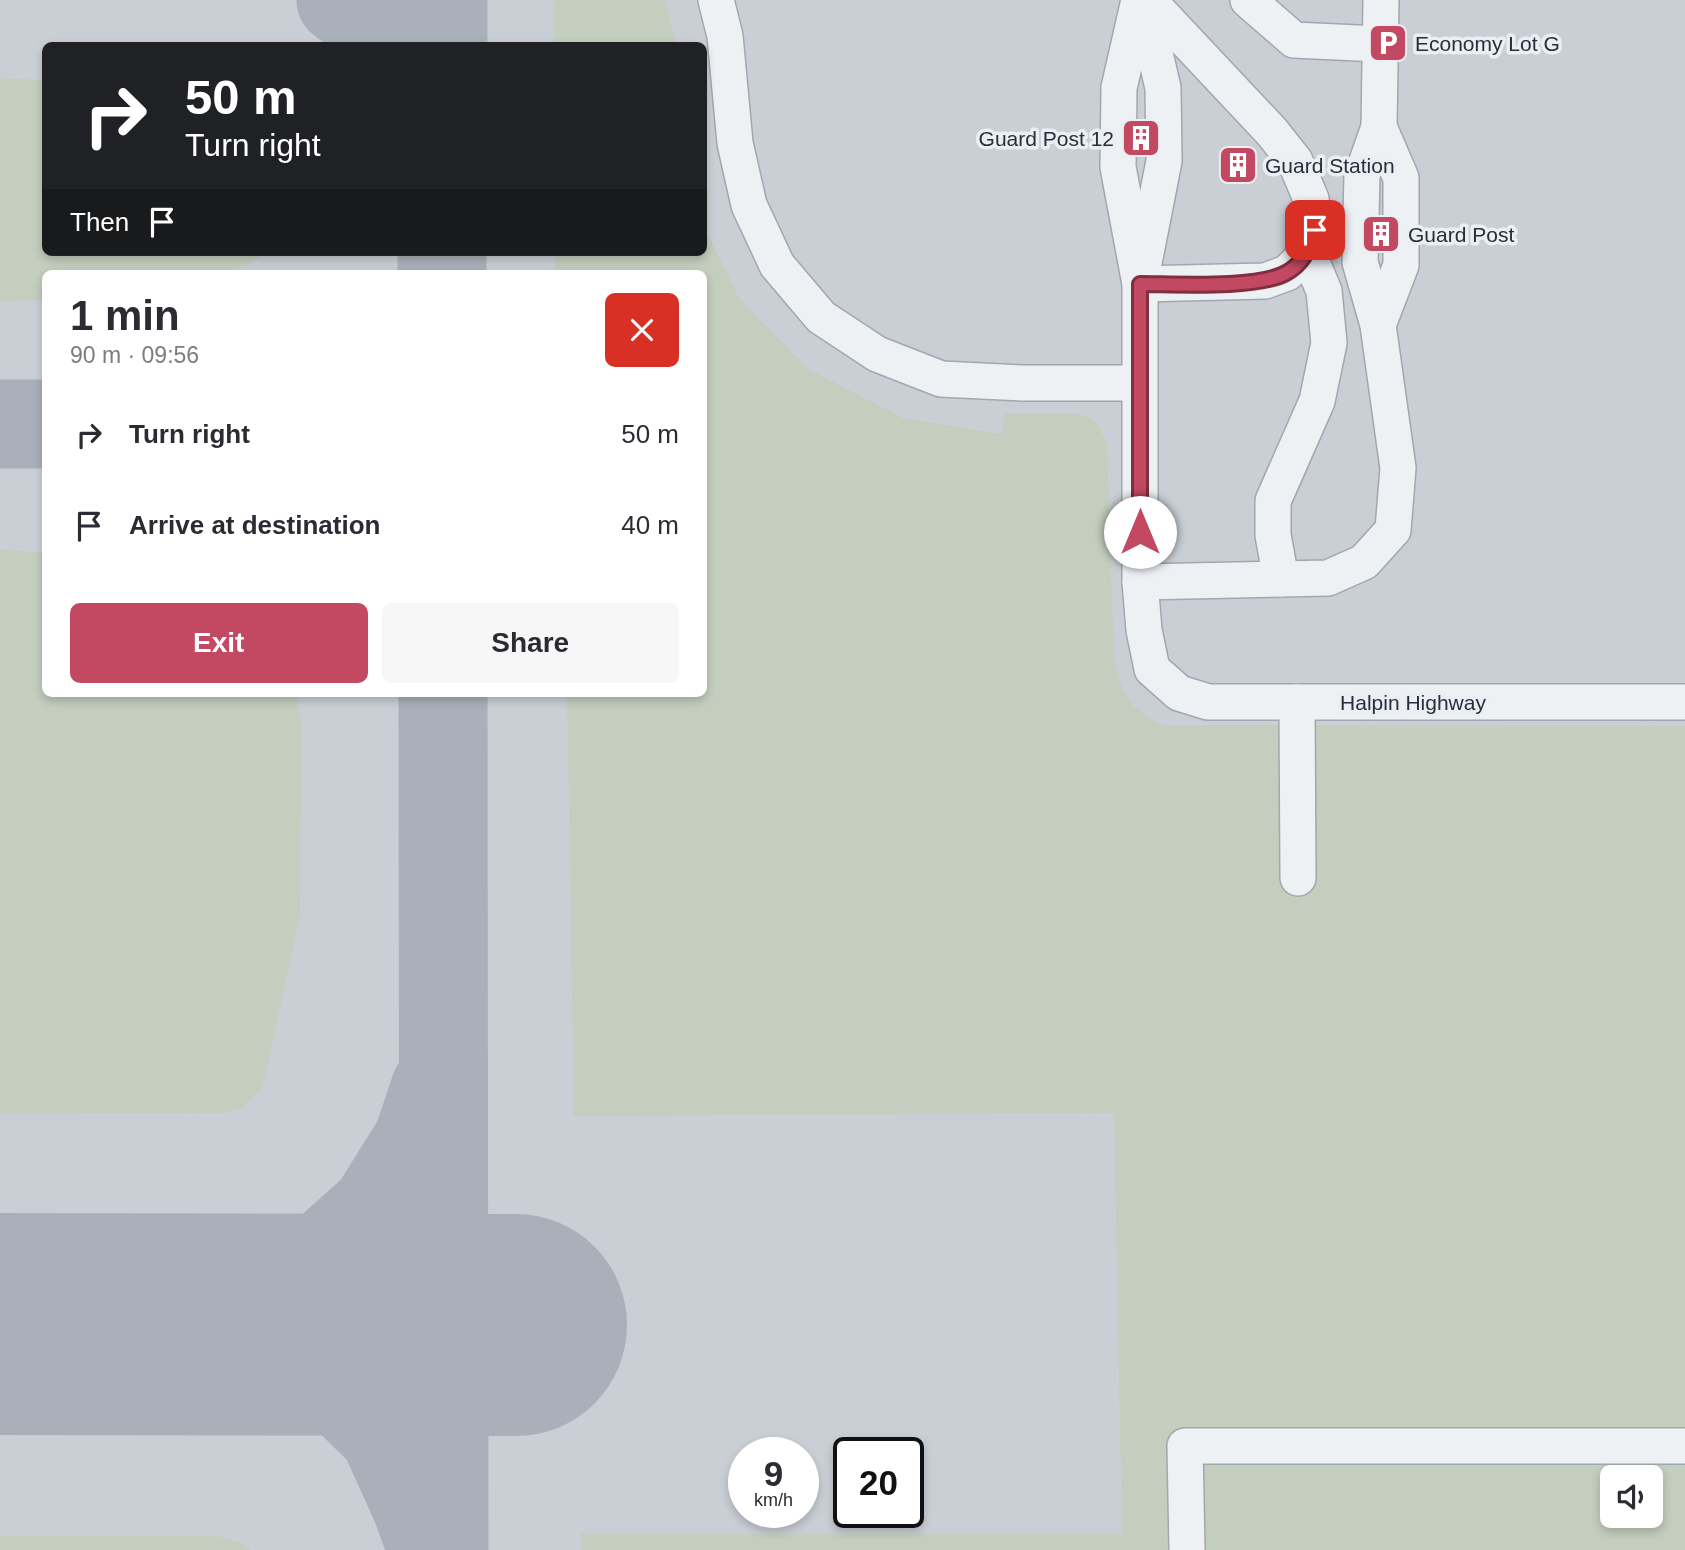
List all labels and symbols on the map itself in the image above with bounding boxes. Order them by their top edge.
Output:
parking icon: Economy Lot G [1367,22,1409,64]
place label: Economy Lot G [1415,32,1560,55]
building icon: Guard Post 12 [1120,117,1162,159]
place label: Guard Post 12 [979,127,1114,150]
building icon: Guard Station [1217,144,1259,186]
place label: Guard Station [1265,154,1395,177]
pin [1285,200,1345,260]
building icon: Guard Post [1360,213,1402,255]
place label: Guard Post [1408,223,1514,246]
position arrow [1103,495,1177,569]
street label: Halpin Highway [1340,691,1486,714]
speed limit sign: 20 [833,1437,924,1528]

